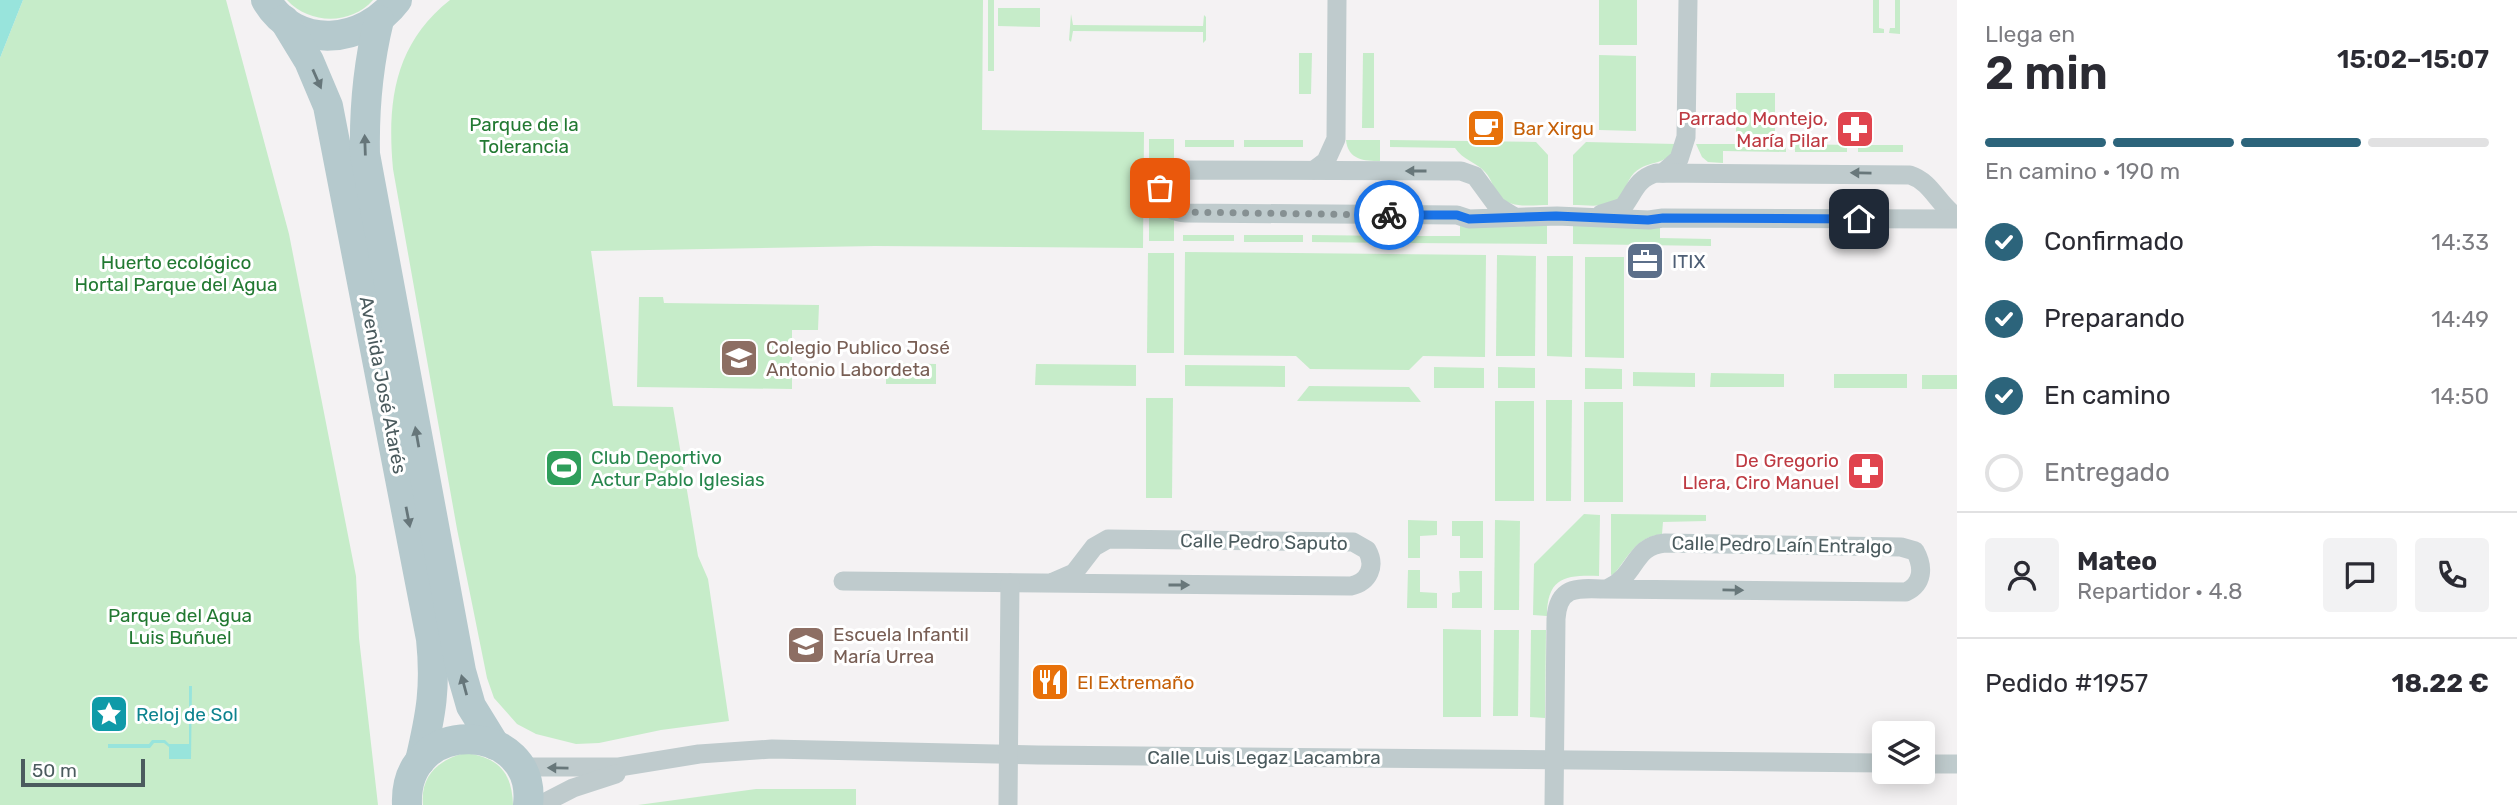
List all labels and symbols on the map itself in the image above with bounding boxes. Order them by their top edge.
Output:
one-way arrow [311,69,323,89]
cafe icon: Bar Xirgu [1465,107,1507,149]
place label: Parrado Montejo, María Pilar [1678,107,1829,152]
pharmacy icon: Parrado Montejo, María Pilar [1834,108,1876,150]
park label: Parque de la Tolerancia [469,113,579,158]
place label: Bar Xirgu [1513,117,1594,140]
one-way arrow [359,134,370,156]
pin [1130,158,1190,218]
one-way arrow [1405,165,1427,177]
one-way arrow [1849,168,1871,179]
courier [1354,180,1424,250]
pin [1829,189,1889,249]
office icon: ITIX [1624,240,1666,282]
place label: ITIX [1672,250,1705,273]
park label: Huerto ecológico Hortal Parque del Agua [74,251,278,296]
street label: Avenida José Atarés [354,294,412,476]
place label: Colegio Publico José Antonio Labordeta [766,336,950,381]
school or university icon: Colegio Publico José Antonio Labordeta [718,337,760,379]
one-way arrow [412,426,423,448]
place label: Club Deportivo Actur Pablo Iglesias [591,446,765,491]
sports icon: Club Deportivo Actur Pablo Iglesias [543,447,585,489]
place label: De Gregorio Llera, Ciro Manuel [1682,449,1839,494]
pharmacy icon: De Gregorio Llera, Ciro Manuel [1845,450,1887,492]
one-way arrow [403,506,414,528]
street label: Calle Pedro Saputo [1180,529,1348,555]
street label: Calle Pedro Laín Entralgo [1671,532,1893,558]
one-way arrow [1168,579,1190,591]
one-way arrow [1722,584,1744,596]
park label: Parque del Agua Luis Buñuel [108,604,252,649]
place label: Escuela Infantil María Urrea [833,623,969,668]
school or university icon: Escuela Infantil María Urrea [785,624,827,666]
restaurant icon: El Extremaño [1029,661,1071,703]
place label: El Extremaño [1077,671,1194,694]
one-way arrow [459,674,469,695]
place icon: Reloj de Sol [88,693,130,735]
place label: Reloj de Sol [136,703,238,726]
street label: Calle Luis Legaz Lacambra [1147,746,1381,769]
scale bar [21,756,145,788]
one-way arrow [546,762,568,774]

